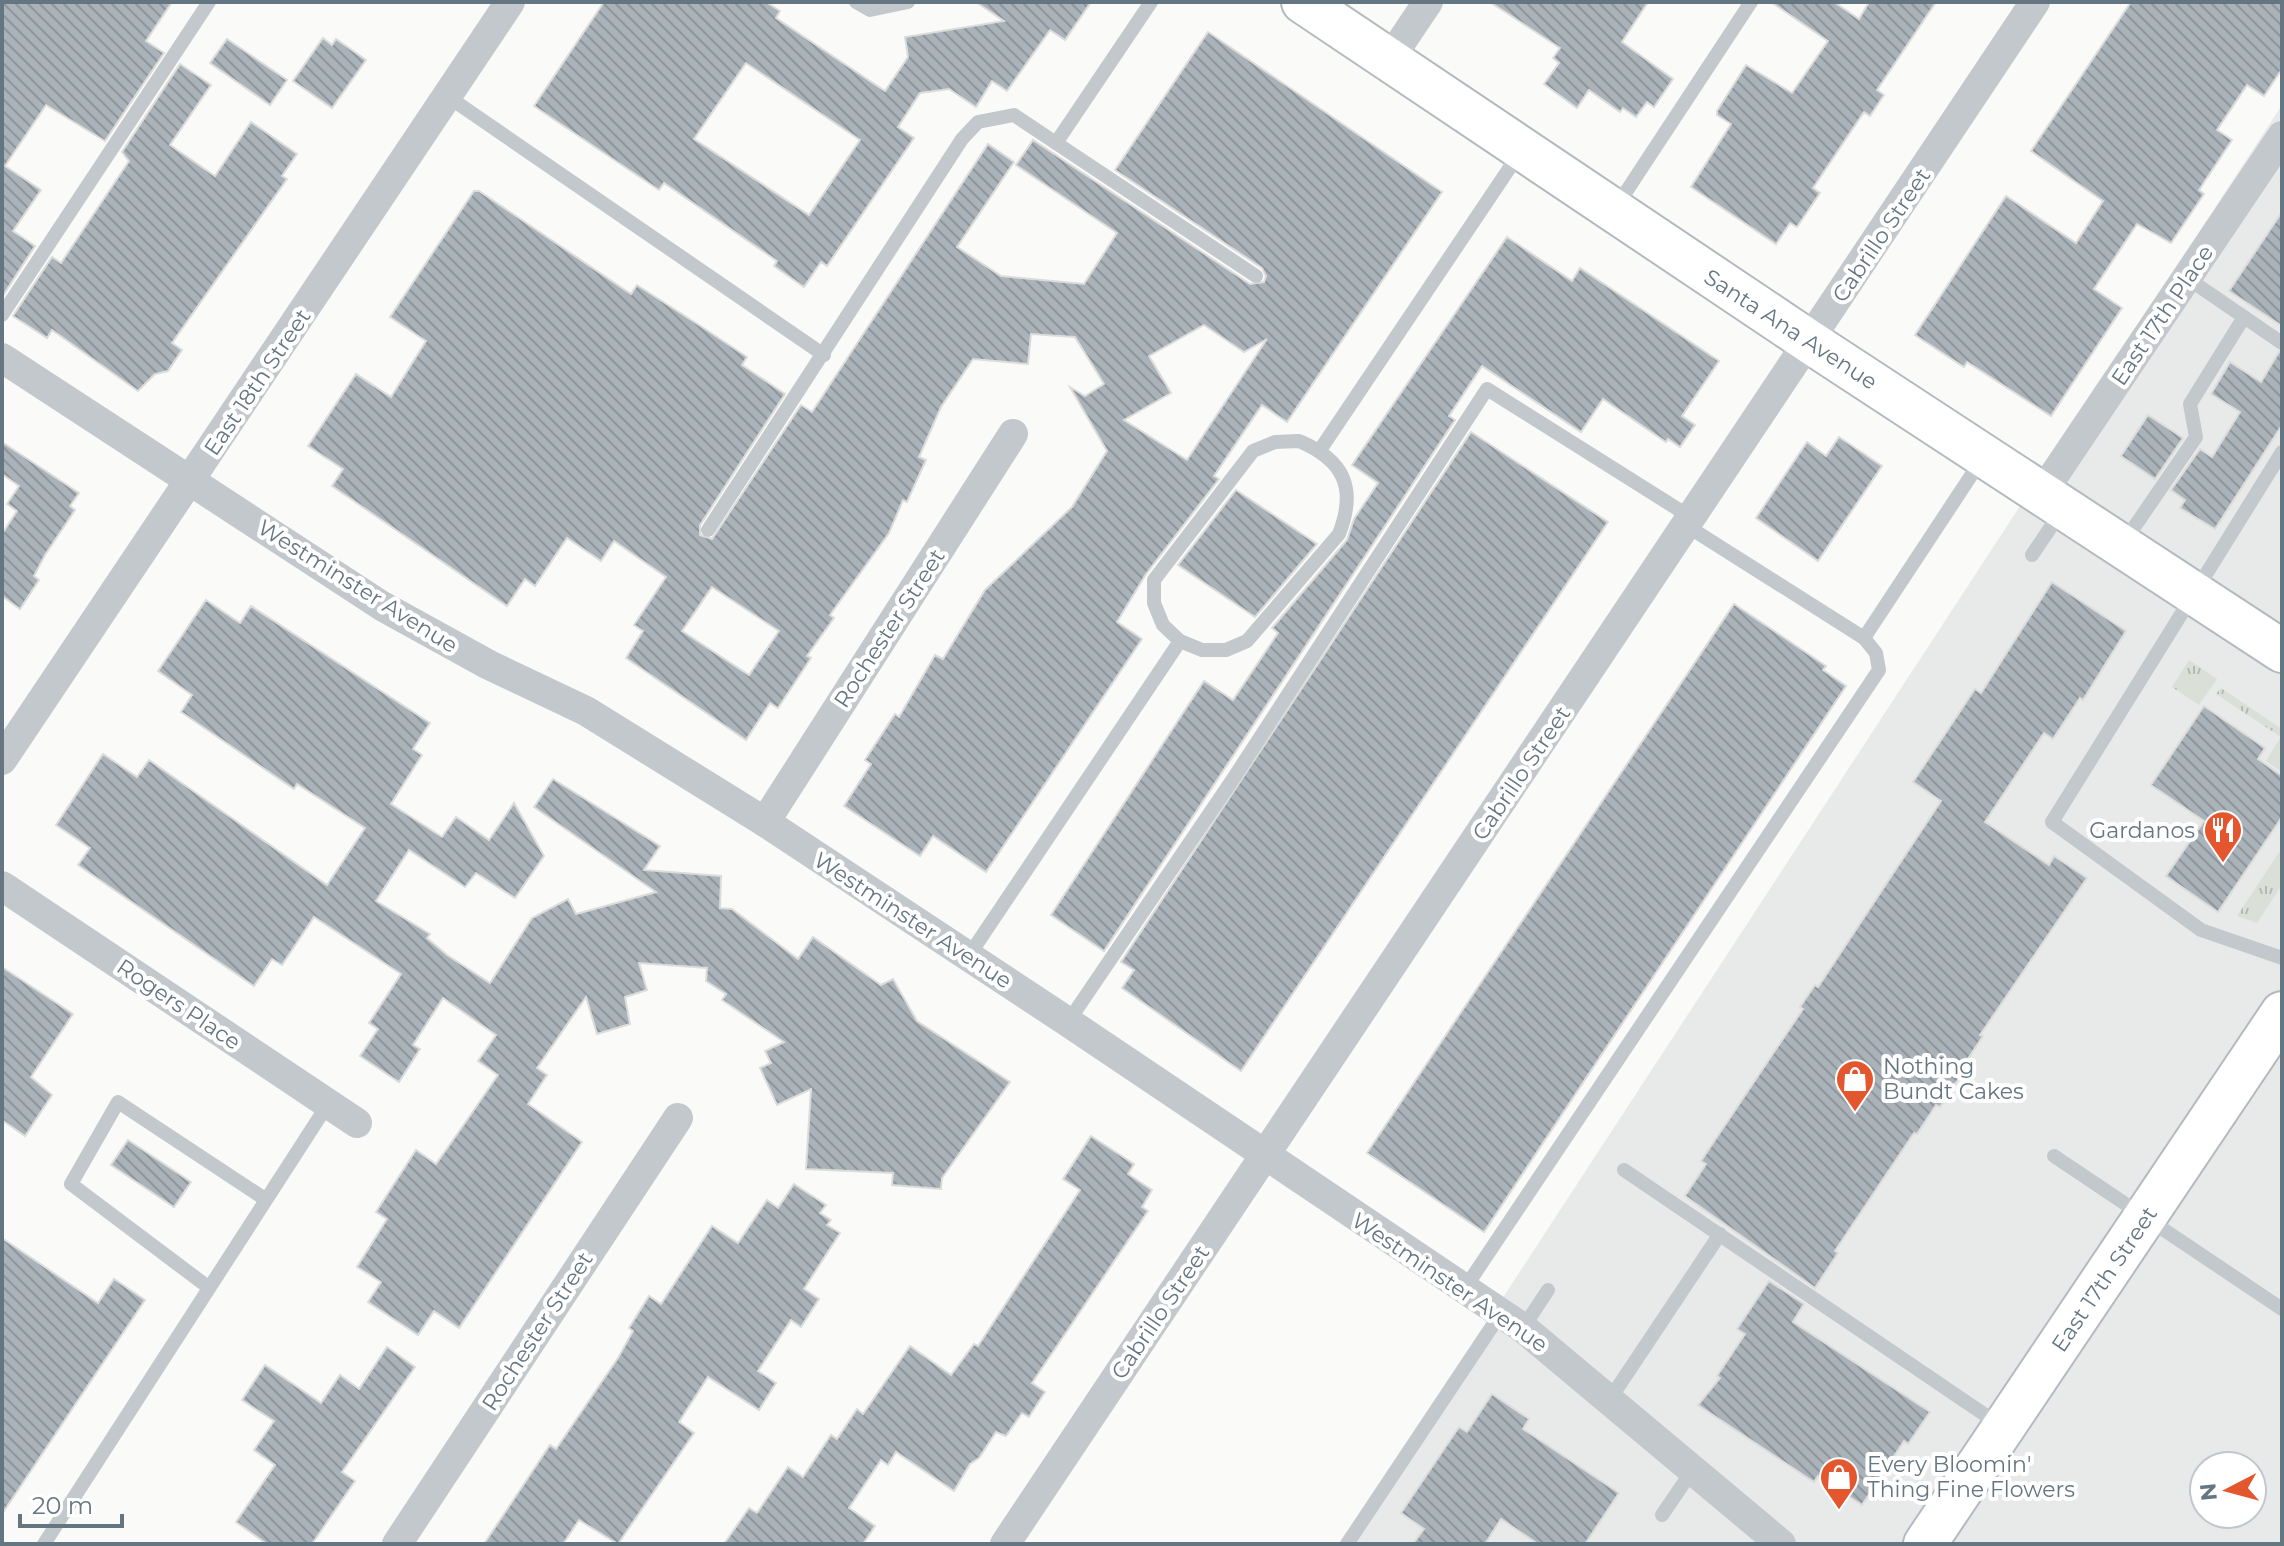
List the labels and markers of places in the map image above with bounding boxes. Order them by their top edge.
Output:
restaurant icon: Gardanos [2202,809,2244,864]
place label: Gardanos [2089,817,2195,844]
place label: Nothing Bundt Cakes [1883,1053,2024,1105]
shop icon: Nothing Bundt Cakes [1834,1058,1876,1113]
place label: Every Bloomin' Thing Fine Flowers [1867,1451,2075,1503]
shop icon: Every Bloomin' Thing Fine Flowers [1818,1456,1860,1511]

